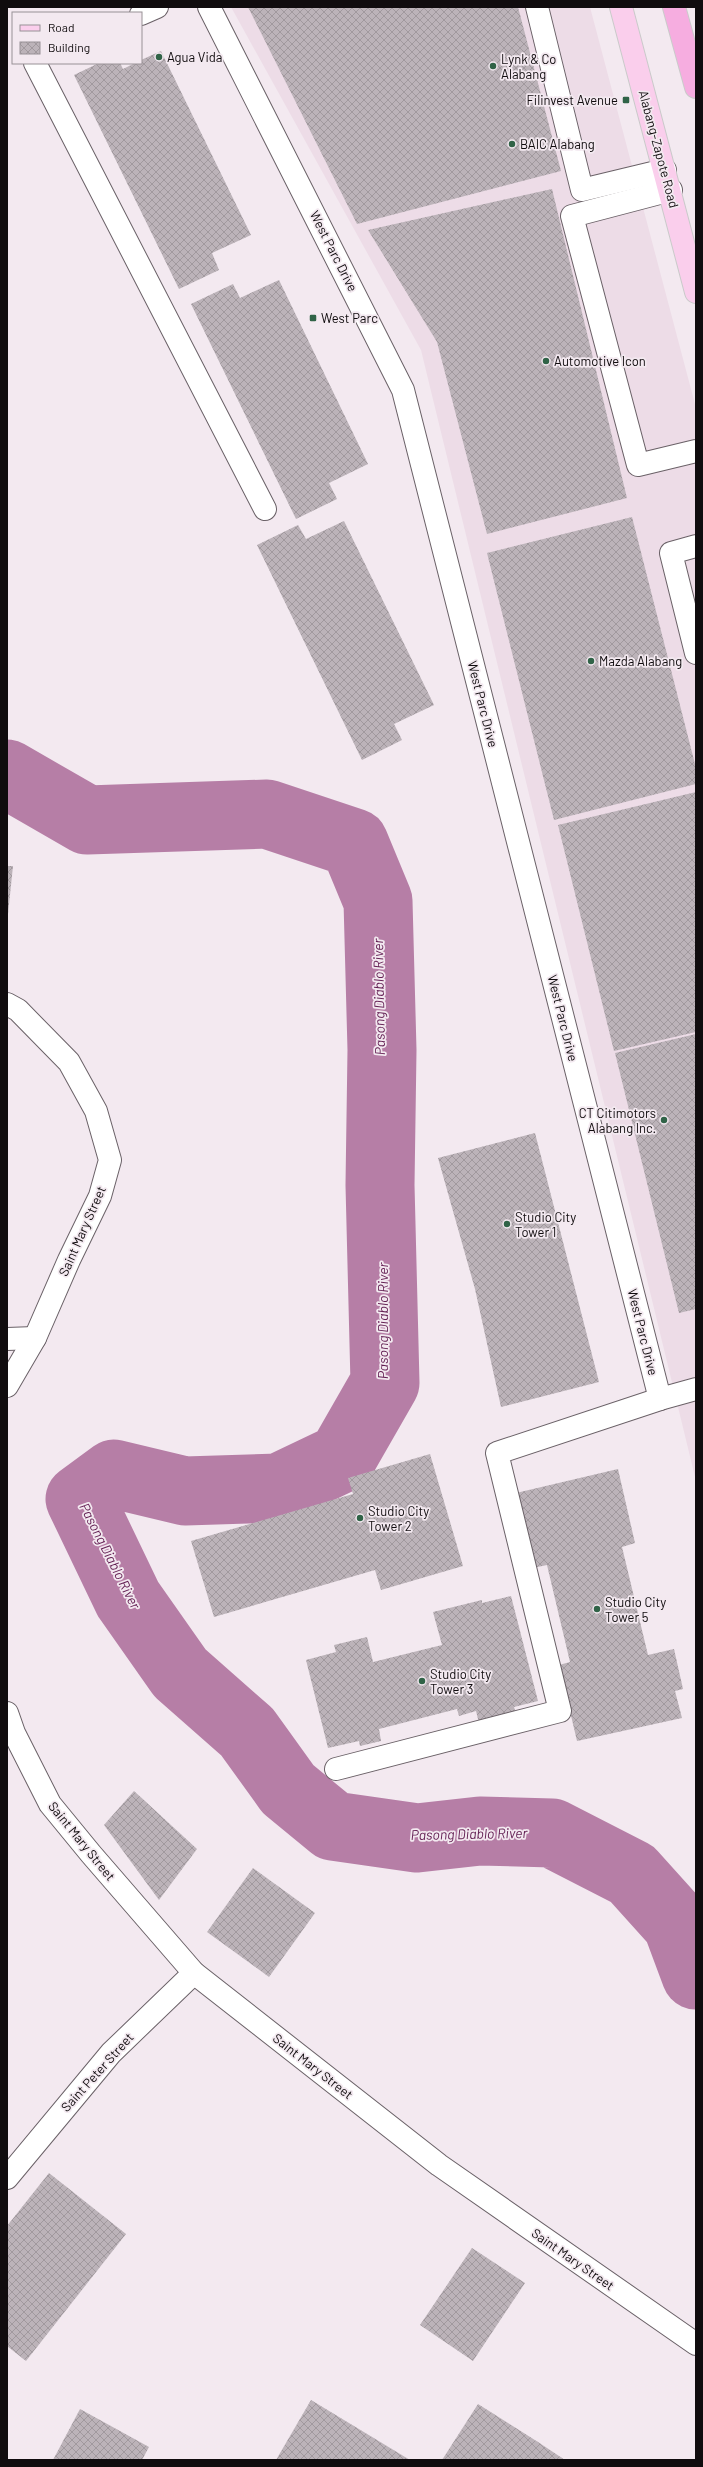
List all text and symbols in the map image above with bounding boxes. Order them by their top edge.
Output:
legend [12,12,142,64]
text: Road [48,20,75,34]
text: Building [48,40,90,54]
place label: Agua Vida [167,49,223,65]
place label: Lynk & Co Alabang [501,51,556,82]
marker: Agua Vida [154,52,164,62]
marker: Lynk & Co Alabang [488,61,498,71]
street label: Alabang-Zapote Road [636,88,682,210]
place label: Filinvest Avenue [526,92,618,108]
marker: Filinvest Avenue [621,95,631,105]
place label: BAIC Alabang [520,136,595,152]
marker: BAIC Alabang [507,139,517,149]
street label: West Parc Drive [307,208,361,294]
place label: West Parc [321,310,378,326]
marker: West Parc [308,313,318,323]
place label: Automotive Icon [554,353,646,369]
marker: Automotive Icon [541,356,551,366]
place label: Mazda Alabang [599,653,682,669]
marker: Mazda Alabang [586,656,596,666]
street label: West Parc Drive [465,659,501,749]
water label: Pasong Diablo River [369,937,388,1055]
street label: West Parc Drive [545,973,581,1063]
place label: CT Citimotors Alabang Inc. [579,1105,656,1136]
marker: CT Citimotors Alabang Inc. [659,1115,669,1125]
street label: Saint Mary Street [55,1183,109,1279]
place label: Studio City Tower 1 [515,1209,576,1240]
marker: Studio City Tower 1 [502,1219,512,1229]
water label: Pasong Diablo River [374,1262,391,1379]
street label: West Parc Drive [625,1287,661,1377]
water label: Pasong Diablo River [76,1500,145,1613]
place label: Studio City Tower 2 [368,1503,429,1534]
marker: Studio City Tower 2 [355,1513,365,1523]
place label: Studio City Tower 5 [605,1594,666,1625]
marker: Studio City Tower 5 [592,1604,602,1614]
place label: Studio City Tower 3 [430,1666,491,1697]
marker: Studio City Tower 3 [417,1676,427,1686]
street label: Saint Mary Street [45,1798,119,1884]
water label: Pasong Diablo River [411,1824,529,1843]
street label: Saint Peter Street [57,2029,137,2115]
street label: Saint Mary Street [270,2030,356,2102]
street label: Saint Mary Street [529,2225,617,2293]

